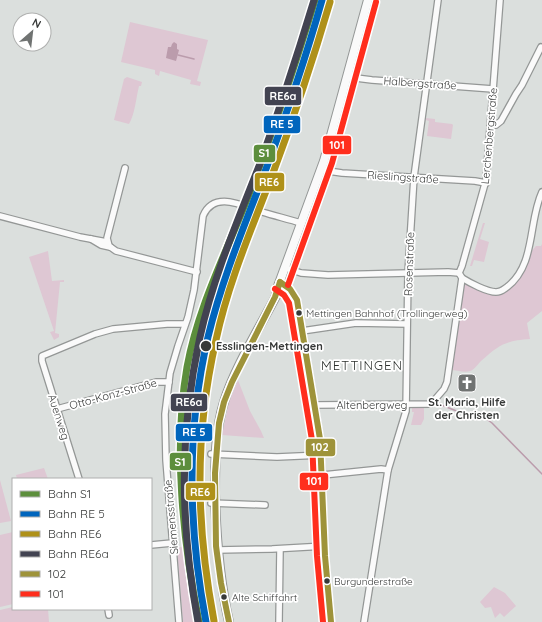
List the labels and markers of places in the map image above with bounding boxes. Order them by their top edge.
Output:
place label: Mettingen Bahnhof (Trollingerweg) [306,307,468,320]
marker: Mettingen Bahnhof (Trollingerweg) [294,308,304,318]
marker: Esslingen-Mettingen [199,339,213,353]
place label: Esslingen-Mettingen [216,339,323,353]
church icon: St. Maria, Hilfe der Christen [456,372,478,394]
place label: St. Maria, Hilfe der Christen [428,395,506,422]
place label: Burgunderstraße [334,575,413,588]
marker: Burgunderstraße [322,576,332,586]
place label: Alte Schiffahrt [232,591,298,604]
marker: Alte Schiffahrt [219,592,229,602]

